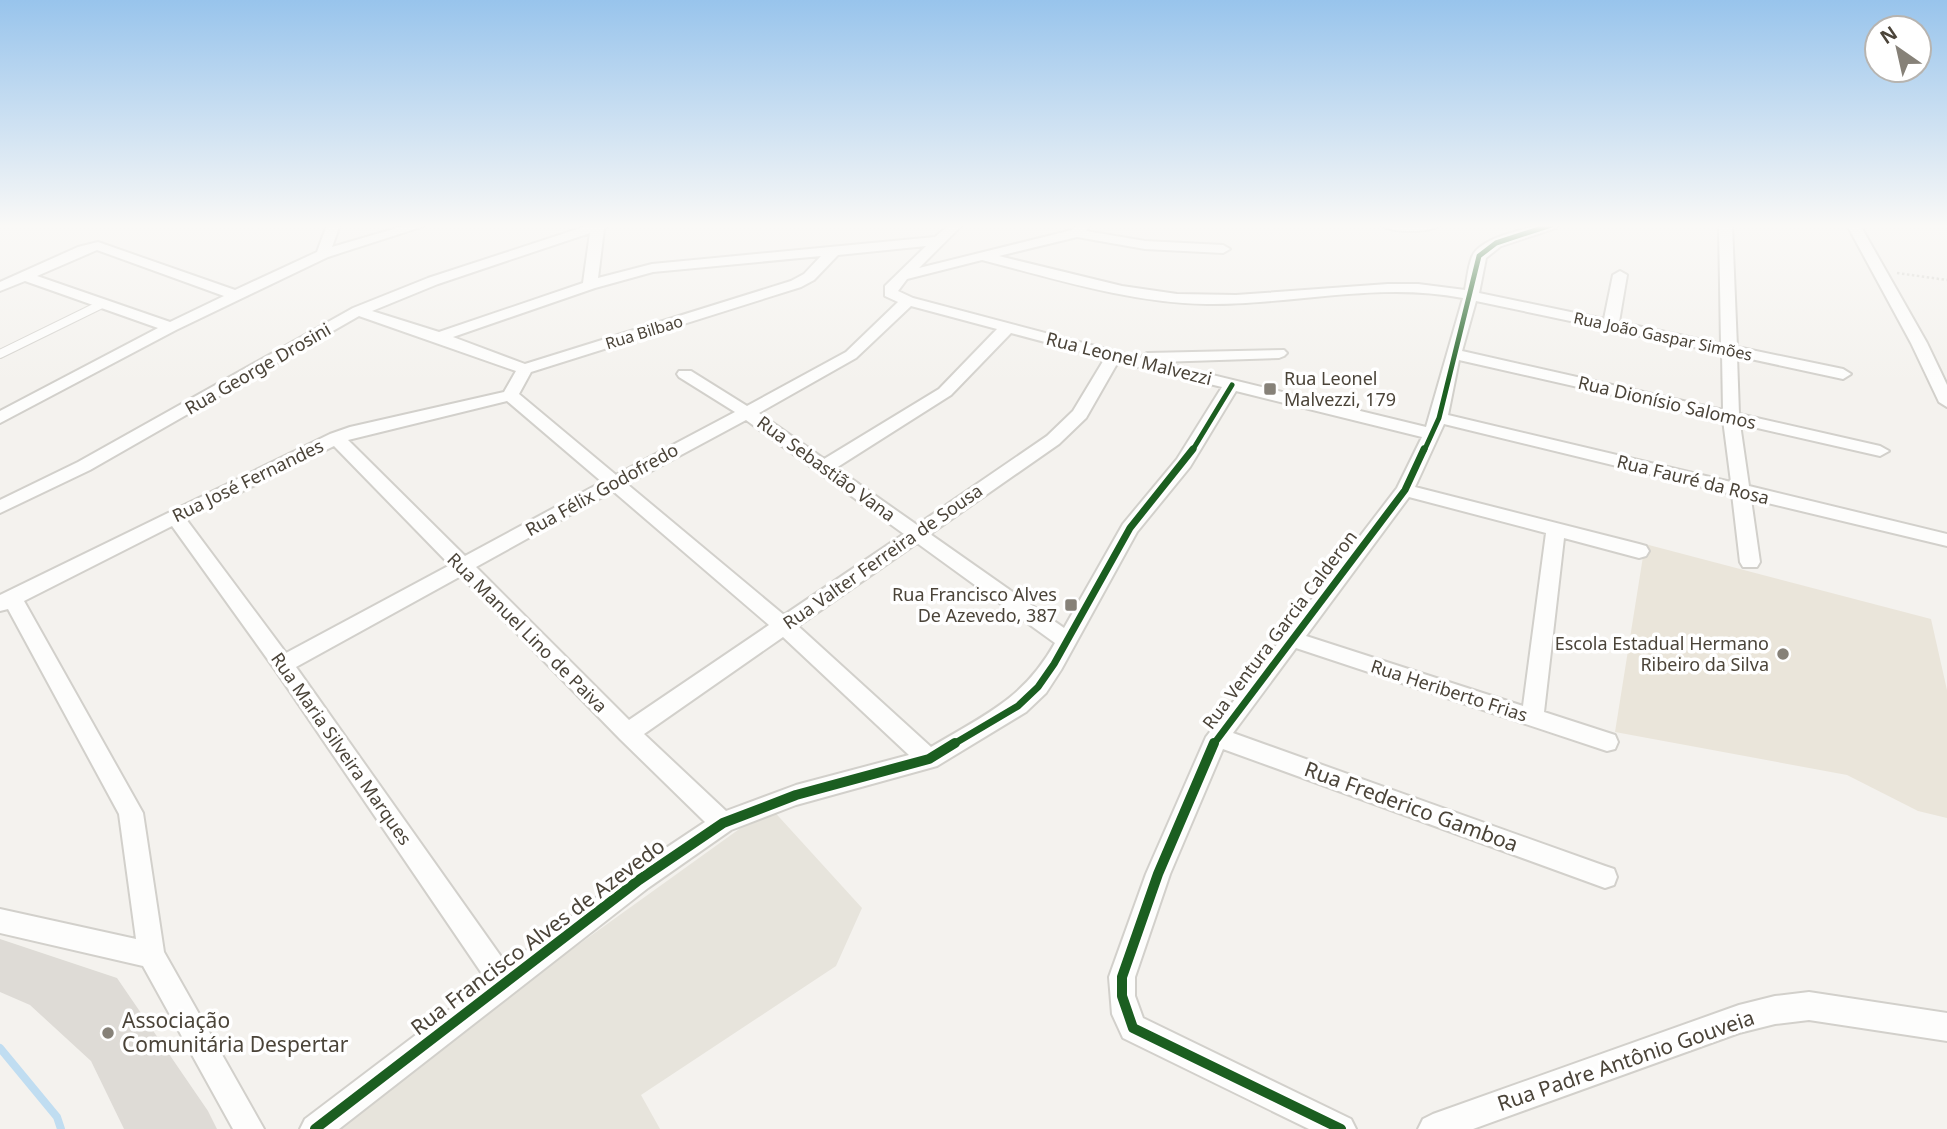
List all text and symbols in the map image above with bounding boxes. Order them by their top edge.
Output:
north arrow [1863,14,1933,84]
text: N [1875,20,1902,50]
street label: Rua João Gaspar Simões [1572,306,1754,366]
street label: Rua Bilbao [602,310,686,354]
street label: Rua George Drosini [180,317,335,420]
street label: Rua Leonel Malvezzi [1044,326,1215,390]
place label: Rua Leonel Malvezzi, 179 [1284,366,1396,411]
street label: Rua Dionísio Salomos [1576,370,1759,434]
marker: Rua Leonel Malvezzi, 179 [1262,381,1278,397]
street label: Rua Sebastião Vana [753,410,901,527]
street label: Rua José Fernandes [168,433,327,527]
street label: Rua Félix Godofredo [521,437,682,541]
street label: Rua Fauré da Rosa [1615,448,1772,510]
street label: Rua Valter Ferreira de Sousa [778,478,987,634]
street label: Rua Ventura Garcia Calderon [1196,525,1362,734]
street label: Rua Manuel Lino de Paiva [443,547,613,717]
place label: Rua Francisco Alves De Azevedo, 387 [892,582,1057,627]
marker: Rua Francisco Alves De Azevedo, 387 [1063,597,1079,613]
place label: Escola Estadual Hermano Ribeiro da Silva [1555,631,1769,676]
marker: Escola Estadual Hermano Ribeiro da Silva [1775,646,1791,662]
street label: Rua Maria Silveira Marques [266,647,418,849]
street label: Rua Heriberto Frias [1368,653,1531,727]
street label: Rua Frederico Gamboa [1301,754,1522,858]
street label: Rua Francisco Alves de Azevedo [405,831,670,1041]
street label: Rua Padre Antônio Gouveia [1493,1003,1758,1117]
place label: Associação Comunitária Despertar [122,1006,349,1058]
marker: Associação Comunitária Despertar [100,1025,116,1041]

